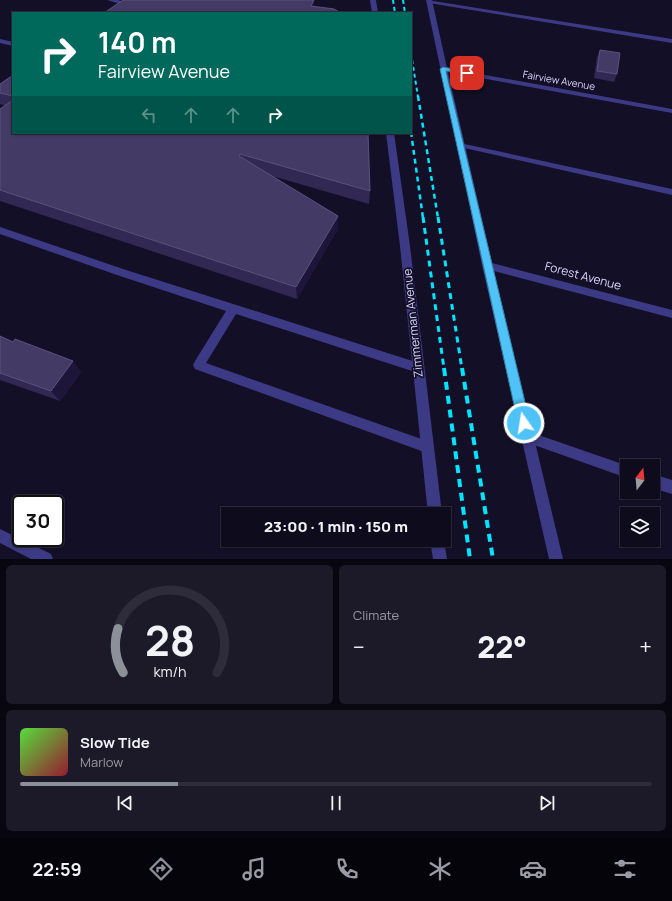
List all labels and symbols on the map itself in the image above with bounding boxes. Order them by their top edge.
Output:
pin [450,56,484,90]
street label: Fairview Avenue [522,67,596,93]
street label: Forest Avenue [543,257,623,294]
street label: Zimmerman Avenue [398,268,427,378]
position arrow [503,402,545,444]
north arrow [620,459,660,499]
speed limit sign: 30 [12,495,64,547]

